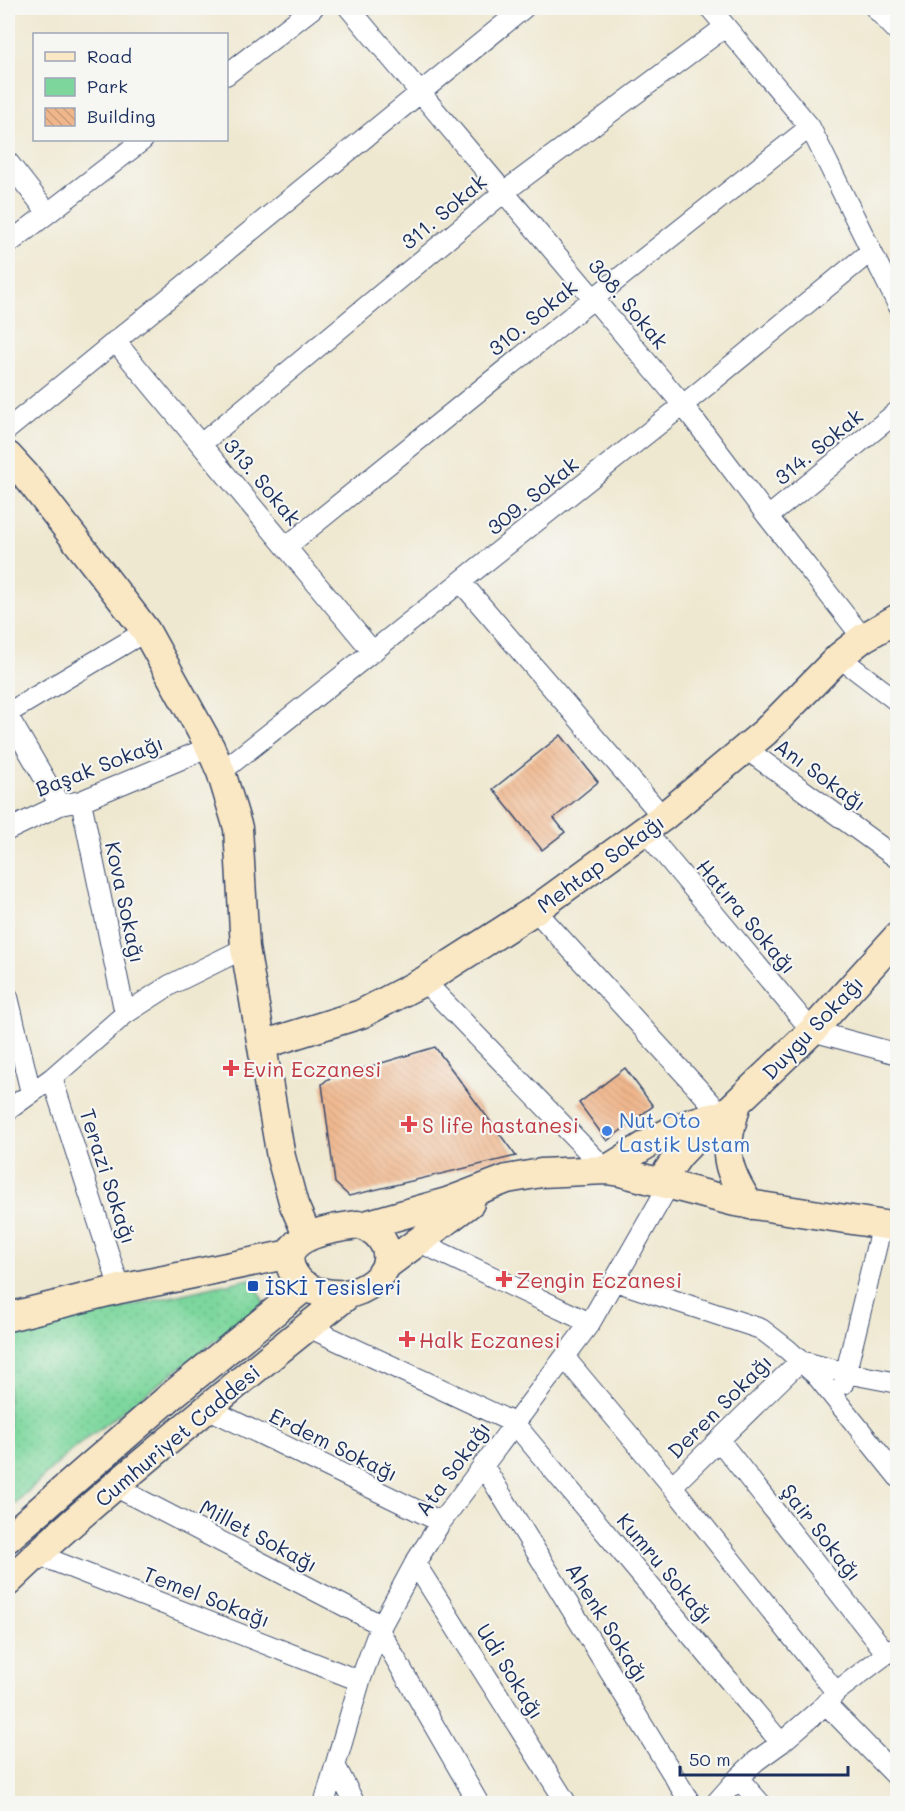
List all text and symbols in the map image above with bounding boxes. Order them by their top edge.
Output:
legend [33,33,228,141]
text: Road [87,44,132,68]
text: Park [87,74,128,98]
text: Building [87,104,155,128]
street label: 311. Sokak [395,167,491,255]
street label: 308. Sokak [583,252,675,354]
street label: 310. Sokak [482,273,582,361]
street label: 314. Sokak [768,402,868,490]
street label: 313. Sokak [218,431,308,531]
street label: 309. Sokak [481,450,583,540]
street label: Başak Sokağı [31,728,167,802]
street label: Anı Sokağı [770,732,872,816]
street label: Mehtap Sokağı [531,808,669,918]
street label: Kova Sokağı [100,839,152,965]
street label: Hatıra Sokağı [691,853,803,979]
street label: Duygu Sokağı [756,969,868,1085]
place label: Evin Eczanesi [243,1055,381,1082]
marker: Evin Eczanesi [224,1061,238,1075]
street label: Terazi Sokağı [74,1105,144,1247]
place label: Nut Oto Lastik Ustam [619,1106,750,1157]
place label: S life hastanesi [422,1111,579,1138]
marker: S life hastanesi [400,1115,418,1133]
marker: Nut Oto Lastik Ustam [600,1124,614,1138]
place label: Zengin Eczanesi [516,1266,682,1293]
marker: Zengin Eczanesi [497,1272,511,1286]
place label: İSKİ Tesisleri [265,1273,401,1300]
marker: İSKİ Tesisleri [246,1279,260,1293]
place label: Halk Eczanesi [419,1326,561,1353]
marker: Halk Eczanesi [400,1332,414,1346]
street label: Deren Sokağı [661,1348,777,1464]
street label: Cumhuriyet Caddesi [89,1358,265,1512]
street label: Erdem Sokağı [265,1401,403,1487]
street label: Ata Sokağı [408,1415,496,1521]
street label: Şair Sokağı [776,1478,868,1586]
street label: Millet Sokağı [195,1493,323,1577]
street label: Kumru Sokağı [612,1507,720,1629]
street label: Ahenk Sokağı [560,1557,656,1687]
street label: Temel Sokağı [140,1559,274,1633]
street label: Udi Sokağı [471,1618,551,1724]
scale bar [680,1739,848,1777]
text: 50 m [689,1747,731,1771]

